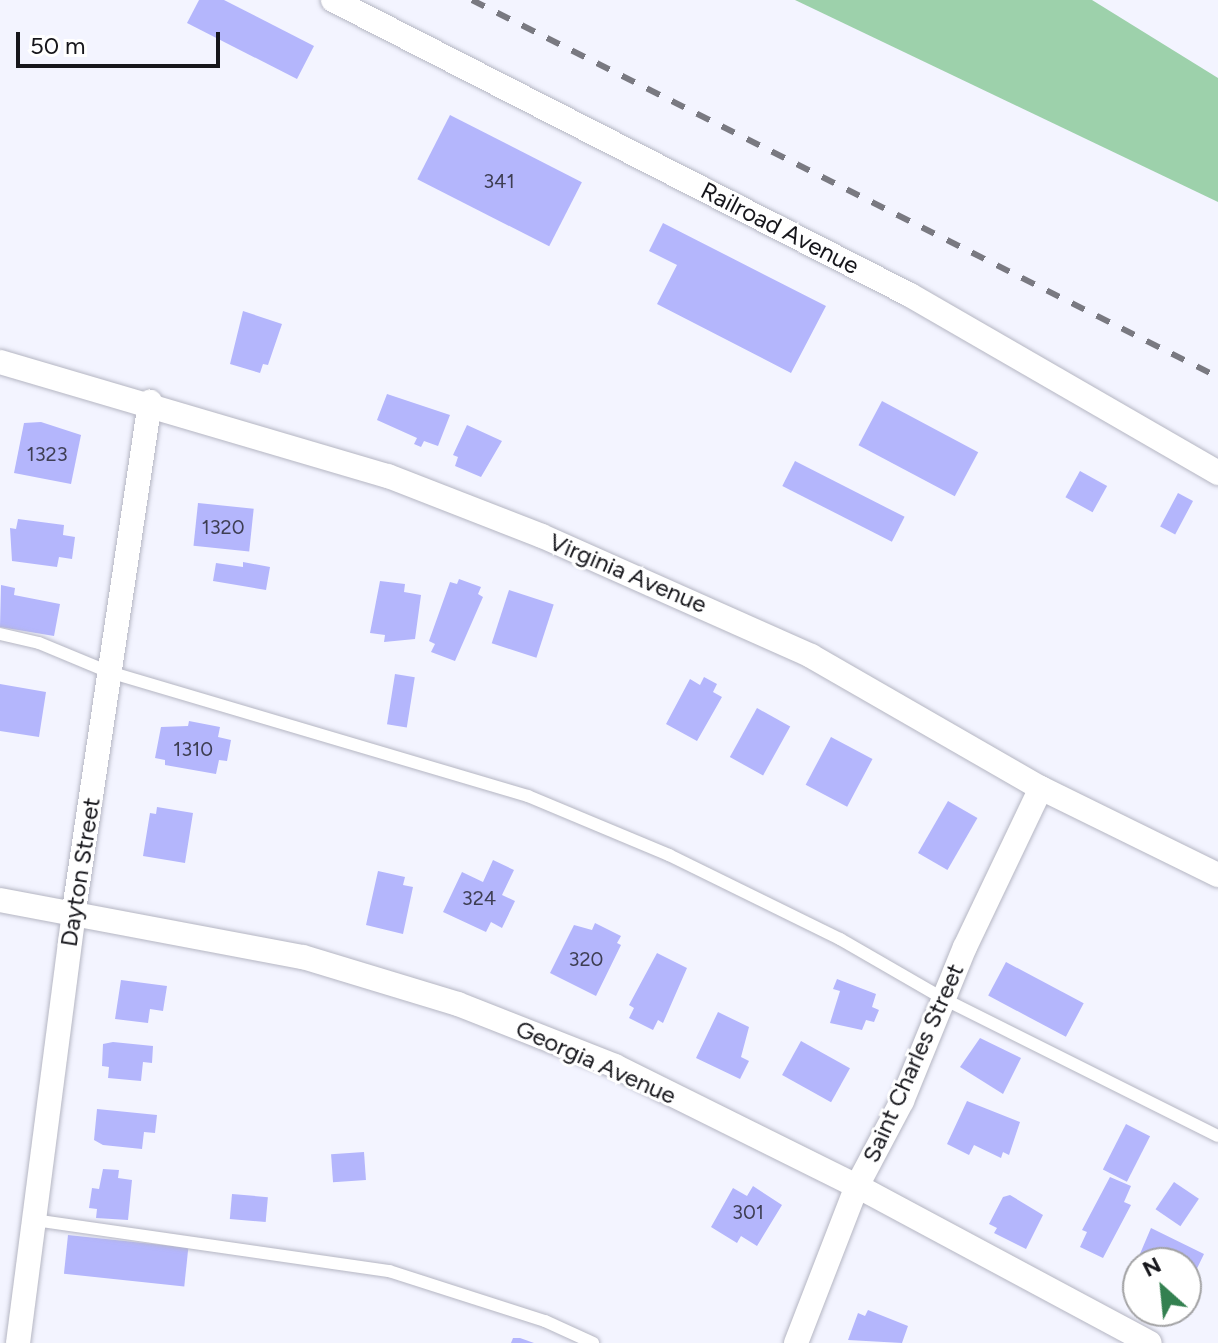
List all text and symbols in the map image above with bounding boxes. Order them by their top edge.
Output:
scale bar [20,16,224,66]
text: 50 m [30,31,86,60]
house number: 341 [483,169,515,193]
street label: Railroad Avenue [696,176,864,280]
house number: 1323 [26,442,68,466]
house number: 1320 [201,515,245,539]
street label: Virginia Avenue [545,527,711,619]
house number: 1310 [173,737,213,761]
street label: Dayton Street [54,795,106,949]
house number: 324 [462,886,496,910]
house number: 320 [569,947,603,971]
street label: Saint Charles Street [856,959,970,1167]
street label: Georgia Avenue [511,1014,681,1110]
house number: 301 [732,1200,764,1224]
north arrow [1122,1247,1202,1327]
text: N [1138,1251,1165,1283]

